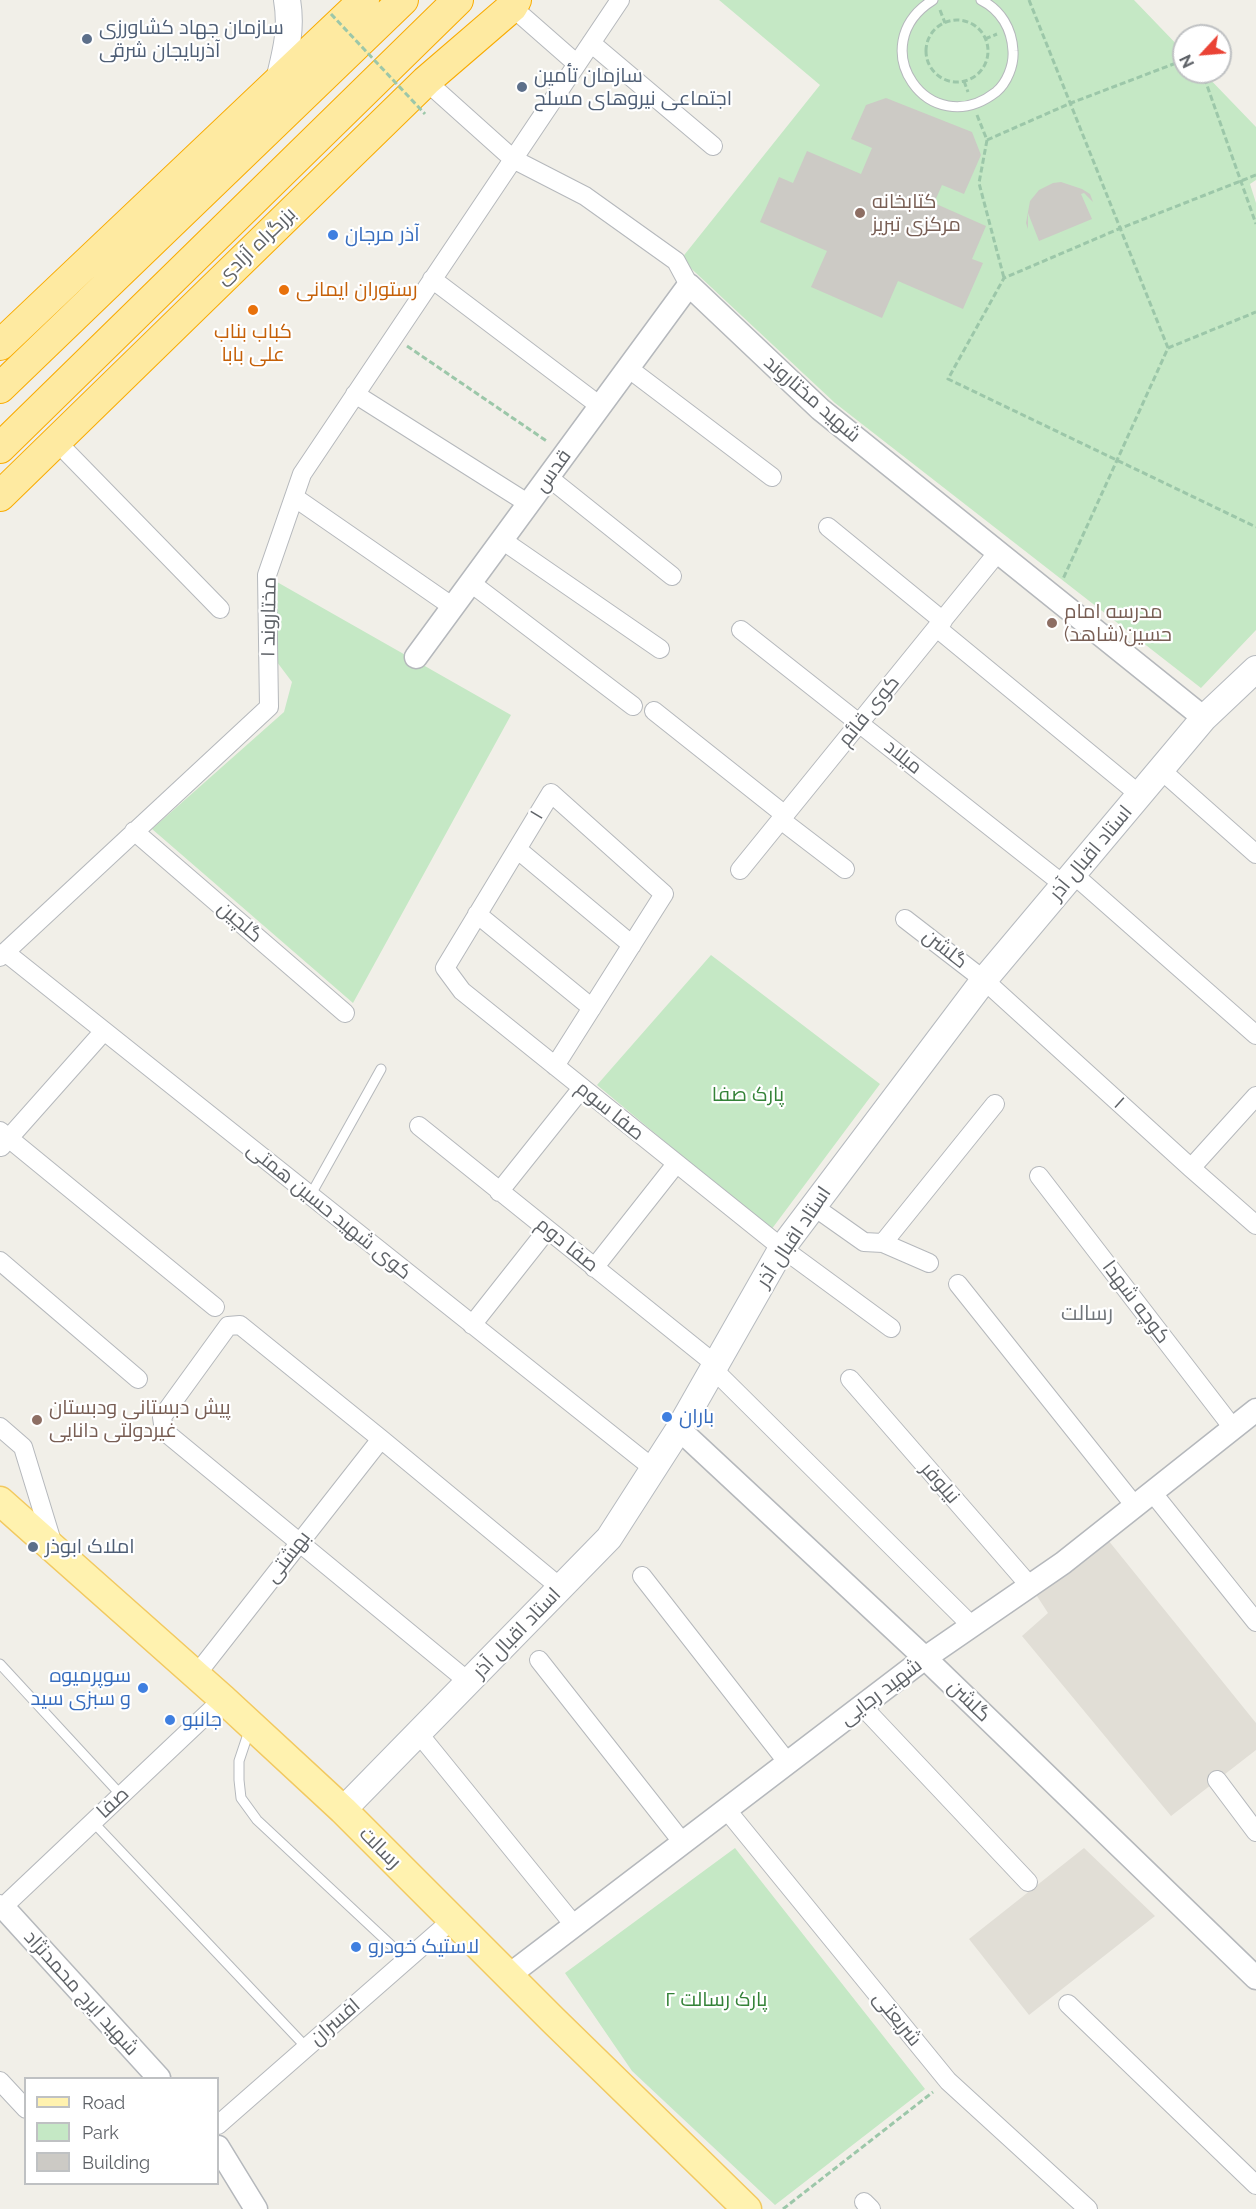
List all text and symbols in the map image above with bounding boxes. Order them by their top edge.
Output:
place label: سازمان جهاد کشاورزی آذربایجان شرقی [99,16,284,63]
north arrow [1172,24,1232,84]
marker: سازمان جهاد کشاورزی آذربایجان شرقی [80,32,94,46]
text: N [1176,52,1198,71]
place label: سازمان تأمین اجتماعی نیروهای مسلح [534,64,732,111]
marker: سازمان تأمین اجتماعی نیروهای مسلح [515,80,529,94]
place label: کتابخانه مرکزى تبریز [872,190,961,237]
street label: بزرگراه آزادی [211,202,301,290]
marker: کتابخانه مرکزى تبریز [853,206,867,220]
place label: آذر مرجان [345,223,420,247]
marker: آذر مرجان [326,228,340,242]
place label: رستوران ایمانی [296,278,417,302]
marker: رستوران ایمانی [277,283,291,297]
marker: کباب بناب علی بابا [246,303,260,317]
place label: کباب بناب علی بابا [214,320,292,367]
street label: شهید مختاروند [759,350,865,448]
street label: قدس [529,445,577,497]
street label: مختاروند ۱ [256,577,282,657]
place label: مدرسه امام حسین(شاهد) [1064,600,1172,647]
marker: مدرسه امام حسین(شاهد) [1045,616,1059,630]
street label: کوی قائم [833,671,905,751]
street label: میلاد [879,735,927,779]
street label: استاد اقبال آذر [1044,801,1138,905]
street label: ۱ [525,806,549,824]
street label: گلچین [213,896,267,948]
street label: گلشن [918,924,972,974]
street label: صفا سوم [571,1076,649,1146]
park label: پارک صفا [712,1083,784,1107]
street label: ۱ [1109,1092,1129,1114]
street label: کوی شهید حسین همتی [242,1137,416,1285]
street label: استاد اقبال آذر [751,1182,837,1292]
street label: صفا دوم [531,1213,603,1277]
street label: کوچه شهدا [1097,1256,1175,1348]
district label: رسالت [1061,1301,1113,1327]
place label: پیش دبستانی ودبستان غیردولتی دانایی [49,1396,231,1443]
place label: باران [679,1405,714,1429]
marker: باران [660,1410,674,1424]
marker: پیش دبستانی ودبستان غیردولتی دانایی [30,1413,44,1427]
street label: نیلوفر [916,1457,964,1509]
street label: بهشتی [260,1526,316,1588]
place label: املاک ابوذر [45,1535,135,1559]
marker: املاک ابوذر [26,1540,40,1554]
street label: استاد اقبال آذر [468,1583,566,1683]
street label: شهید رجایی [835,1653,927,1731]
place label: سوپرمیوه و سبزی سید [30,1664,131,1711]
street label: گلشن [943,1675,995,1727]
marker: سوپرمیوه و سبزی سید [136,1681,150,1695]
place label: جانبو [182,1708,222,1732]
marker: جانبو [163,1713,177,1727]
street label: صفا [92,1782,134,1824]
street label: رسالت [354,1822,406,1874]
street label: شهید ایرج محمدنژاد [18,1925,144,2061]
place label: لاستیک خودرو [368,1935,479,1959]
marker: لاستیک خودرو [349,1940,363,1954]
street label: شریعتی [868,1987,926,2051]
park label: پارک رسالت ۲ [665,1988,767,2012]
street label: افسران [305,1994,365,2050]
legend [24,2077,219,2185]
text: Road [82,2092,125,2113]
text: Park [82,2122,119,2143]
text: Building [82,2152,150,2173]

